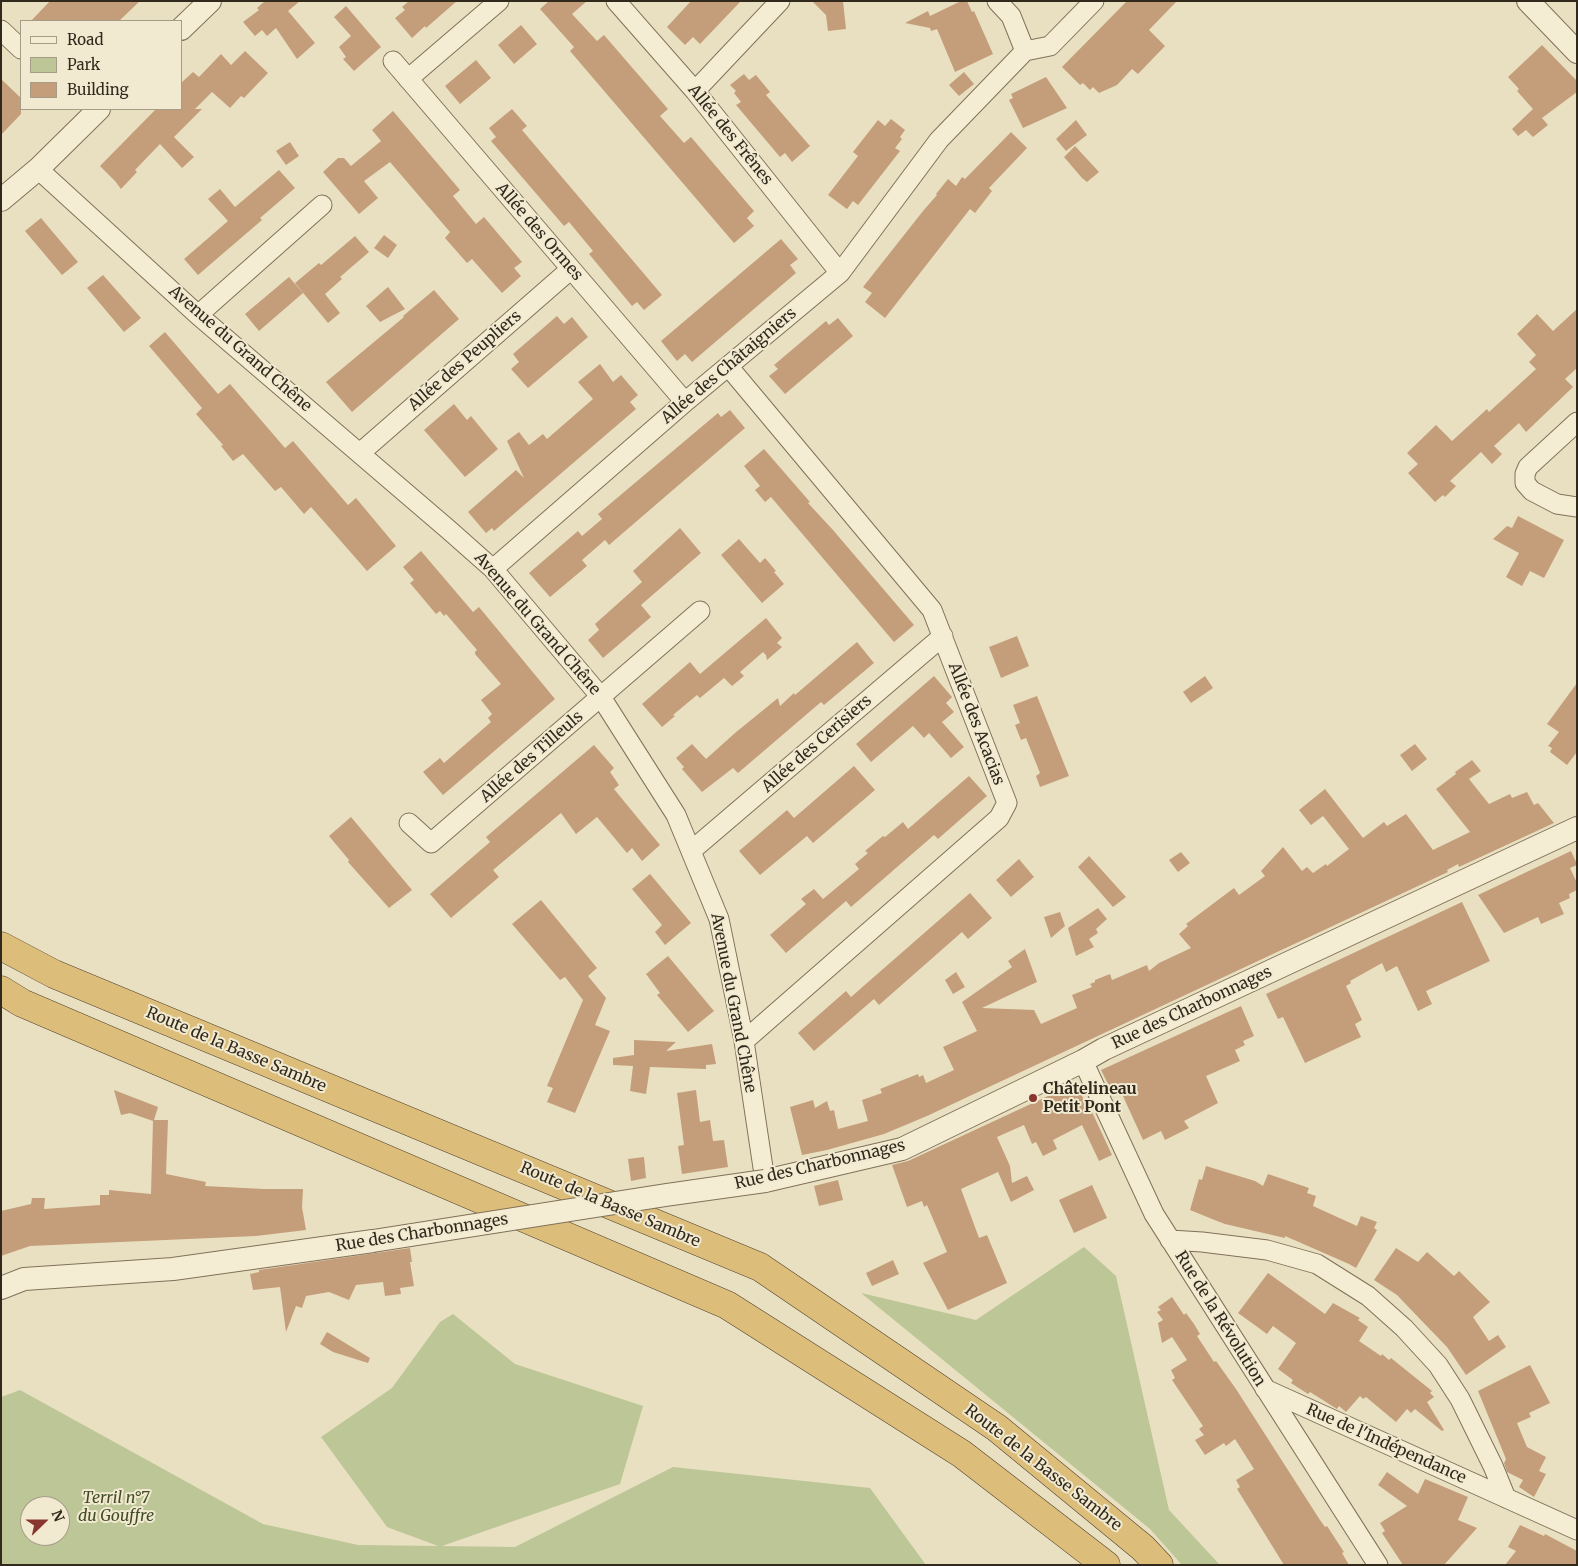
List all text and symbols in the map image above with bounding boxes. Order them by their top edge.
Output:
legend [20,20,182,110]
text: Road [67,30,103,49]
text: Park [67,55,100,74]
text: Building [67,80,129,99]
street label: Allée des Frênes [684,81,776,189]
street label: Allée des Ormes [491,179,587,285]
street label: Avenue du Grand Chêne [165,282,315,416]
street label: Allée des Châtaigniers [658,304,800,428]
street label: Allée des Peupliers [405,307,525,415]
street label: Avenue du Grand Chêne [470,549,604,699]
street label: Allée des Acacias [944,660,1008,788]
street label: Allée des Cerisiers [758,691,876,797]
street label: Allée des Tilleuls [477,707,587,807]
street label: Avenue du Grand Chêne [706,912,760,1094]
street label: Rue des Charbonnages [1109,962,1275,1054]
street label: Route de la Basse Sambre [143,1003,329,1097]
place label: Châtelineau Petit Pont [1043,1079,1137,1117]
marker: Châtelineau Petit Pont [1027,1092,1039,1104]
street label: Rue des Charbonnages [733,1136,907,1194]
street label: Route de la Basse Sambre [517,1158,703,1252]
street label: Rue des Charbonnages [334,1210,510,1256]
street label: Rue de la Révolution [1171,1248,1269,1390]
street label: Rue de l'Indépendance [1303,1400,1469,1488]
street label: Route de la Basse Sambre [961,1401,1125,1535]
park label: Terril n°7 du Gouffre [78,1488,154,1526]
north arrow [20,1496,70,1546]
text: N [48,1507,68,1524]

